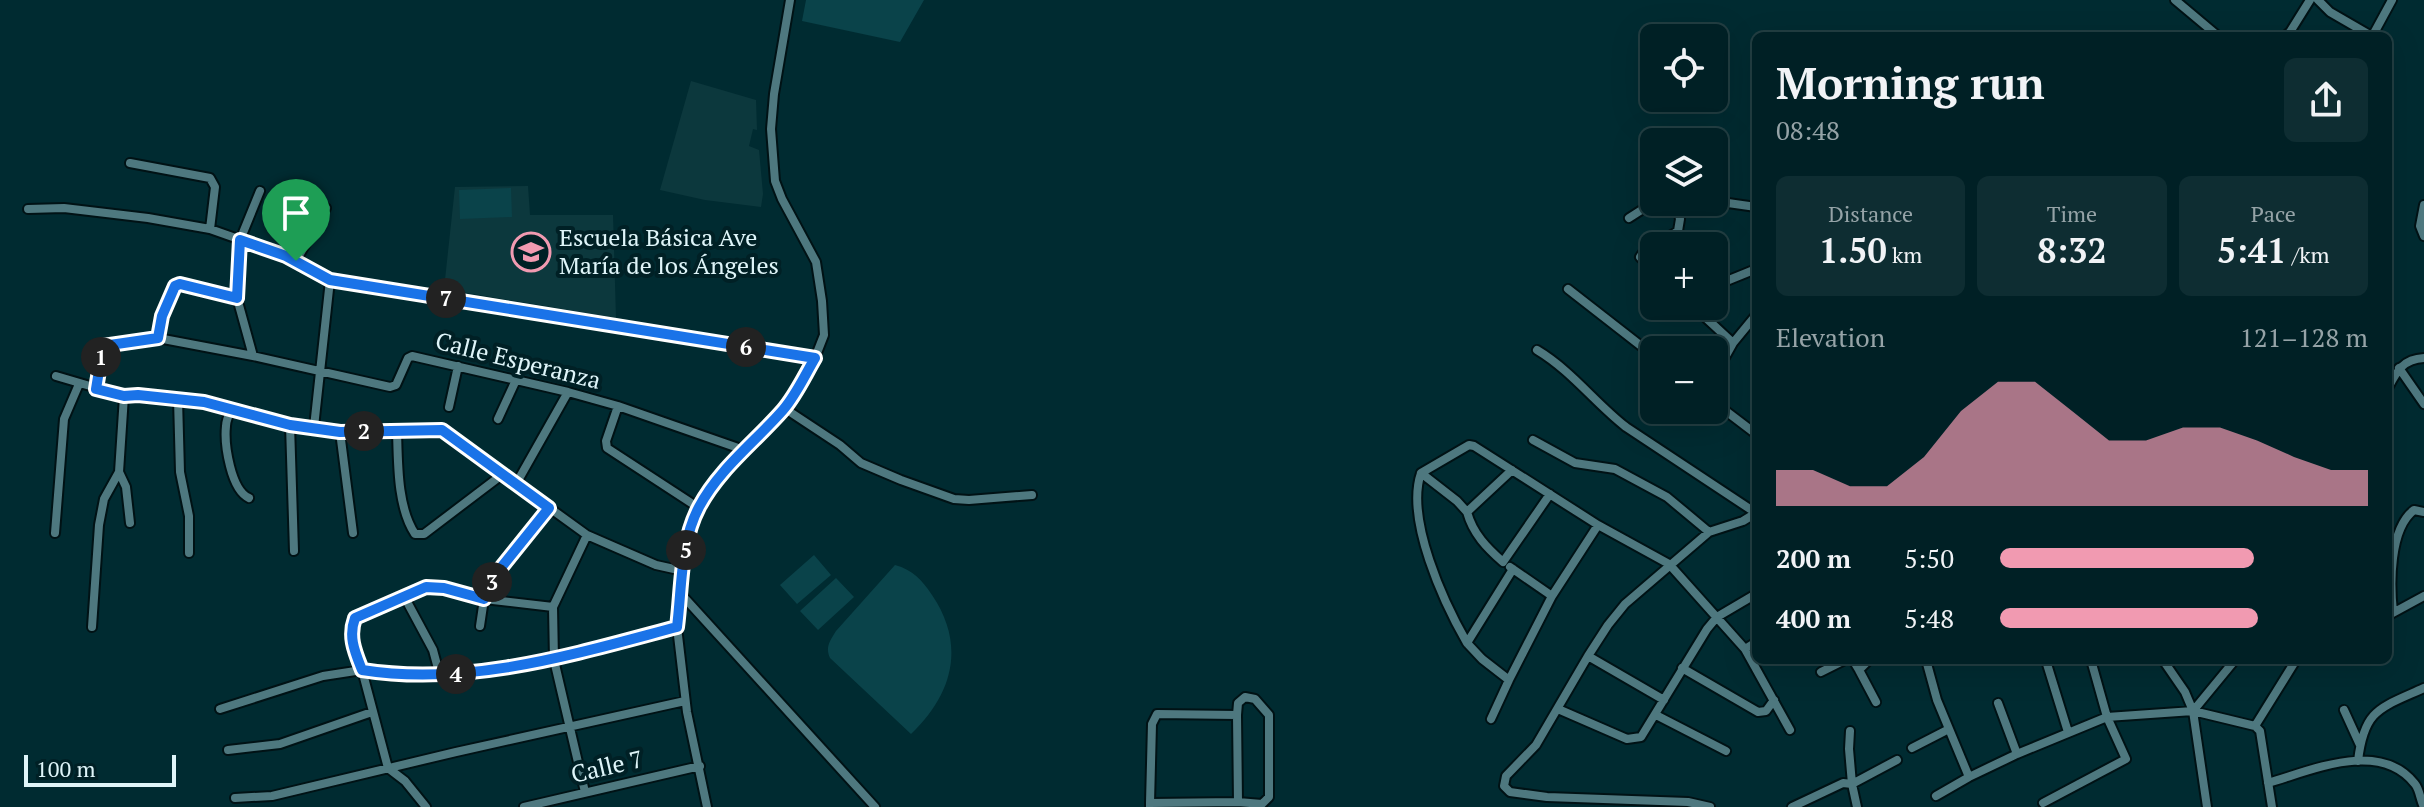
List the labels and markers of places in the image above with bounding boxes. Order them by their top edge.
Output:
pin [262,179,330,261]
place label: Escuela Básica Ave María de los Ángeles [559,221,779,281]
school or university icon: Escuela Básica Ave María de los Ángeles [510,231,552,273]
pin: 7 [426,278,466,318]
pin: 6 [726,327,766,367]
pin: 1 [81,337,121,377]
pin: 2 [344,411,384,451]
pin: 5 [666,530,706,570]
pin: 3 [472,562,512,602]
pin: 4 [436,654,476,694]

